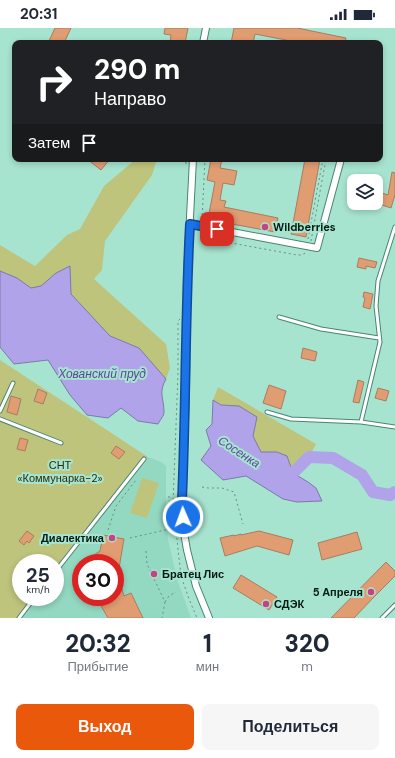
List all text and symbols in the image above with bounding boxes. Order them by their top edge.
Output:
text: 20:31 [20,4,57,24]
text: 290 m [94,51,180,88]
icon: right [28,56,80,108]
text: Направо [94,87,166,111]
icon: arrive [78,132,100,154]
text: Затем [28,133,70,153]
map controls [347,174,383,210]
button: layers [347,174,383,210]
pin [200,212,234,246]
icon: arrive [206,218,228,240]
place label: Wildberries [273,220,336,234]
marker: Wildberries [260,222,270,232]
water label: Хованский пруд [57,366,146,382]
water label: Сосенка [215,433,263,472]
park label: СНТ «Коммунарка-2» [18,458,103,485]
position arrow [162,496,204,538]
place label: Диалектика [41,531,105,545]
marker: Диалектика [107,533,117,543]
speed limit sign: 30 [72,554,124,606]
text: 25 [26,562,50,588]
place label: Братец Лис [162,567,224,581]
marker: Братец Лис [149,569,159,579]
text: km/h [26,583,50,596]
place label: 5 Апреля [313,585,363,599]
marker: 5 Апреля [366,587,376,597]
place label: СДЭК [274,597,304,611]
marker: СДЭК [261,599,271,609]
text: 20:32 [65,628,131,659]
text: 1 [203,628,212,659]
text: 320 [284,628,330,659]
text: Прибытие [67,658,128,675]
text: мин [196,658,219,675]
text: m [301,658,313,675]
button: Выход [16,704,194,750]
button: Поделиться [202,704,379,750]

